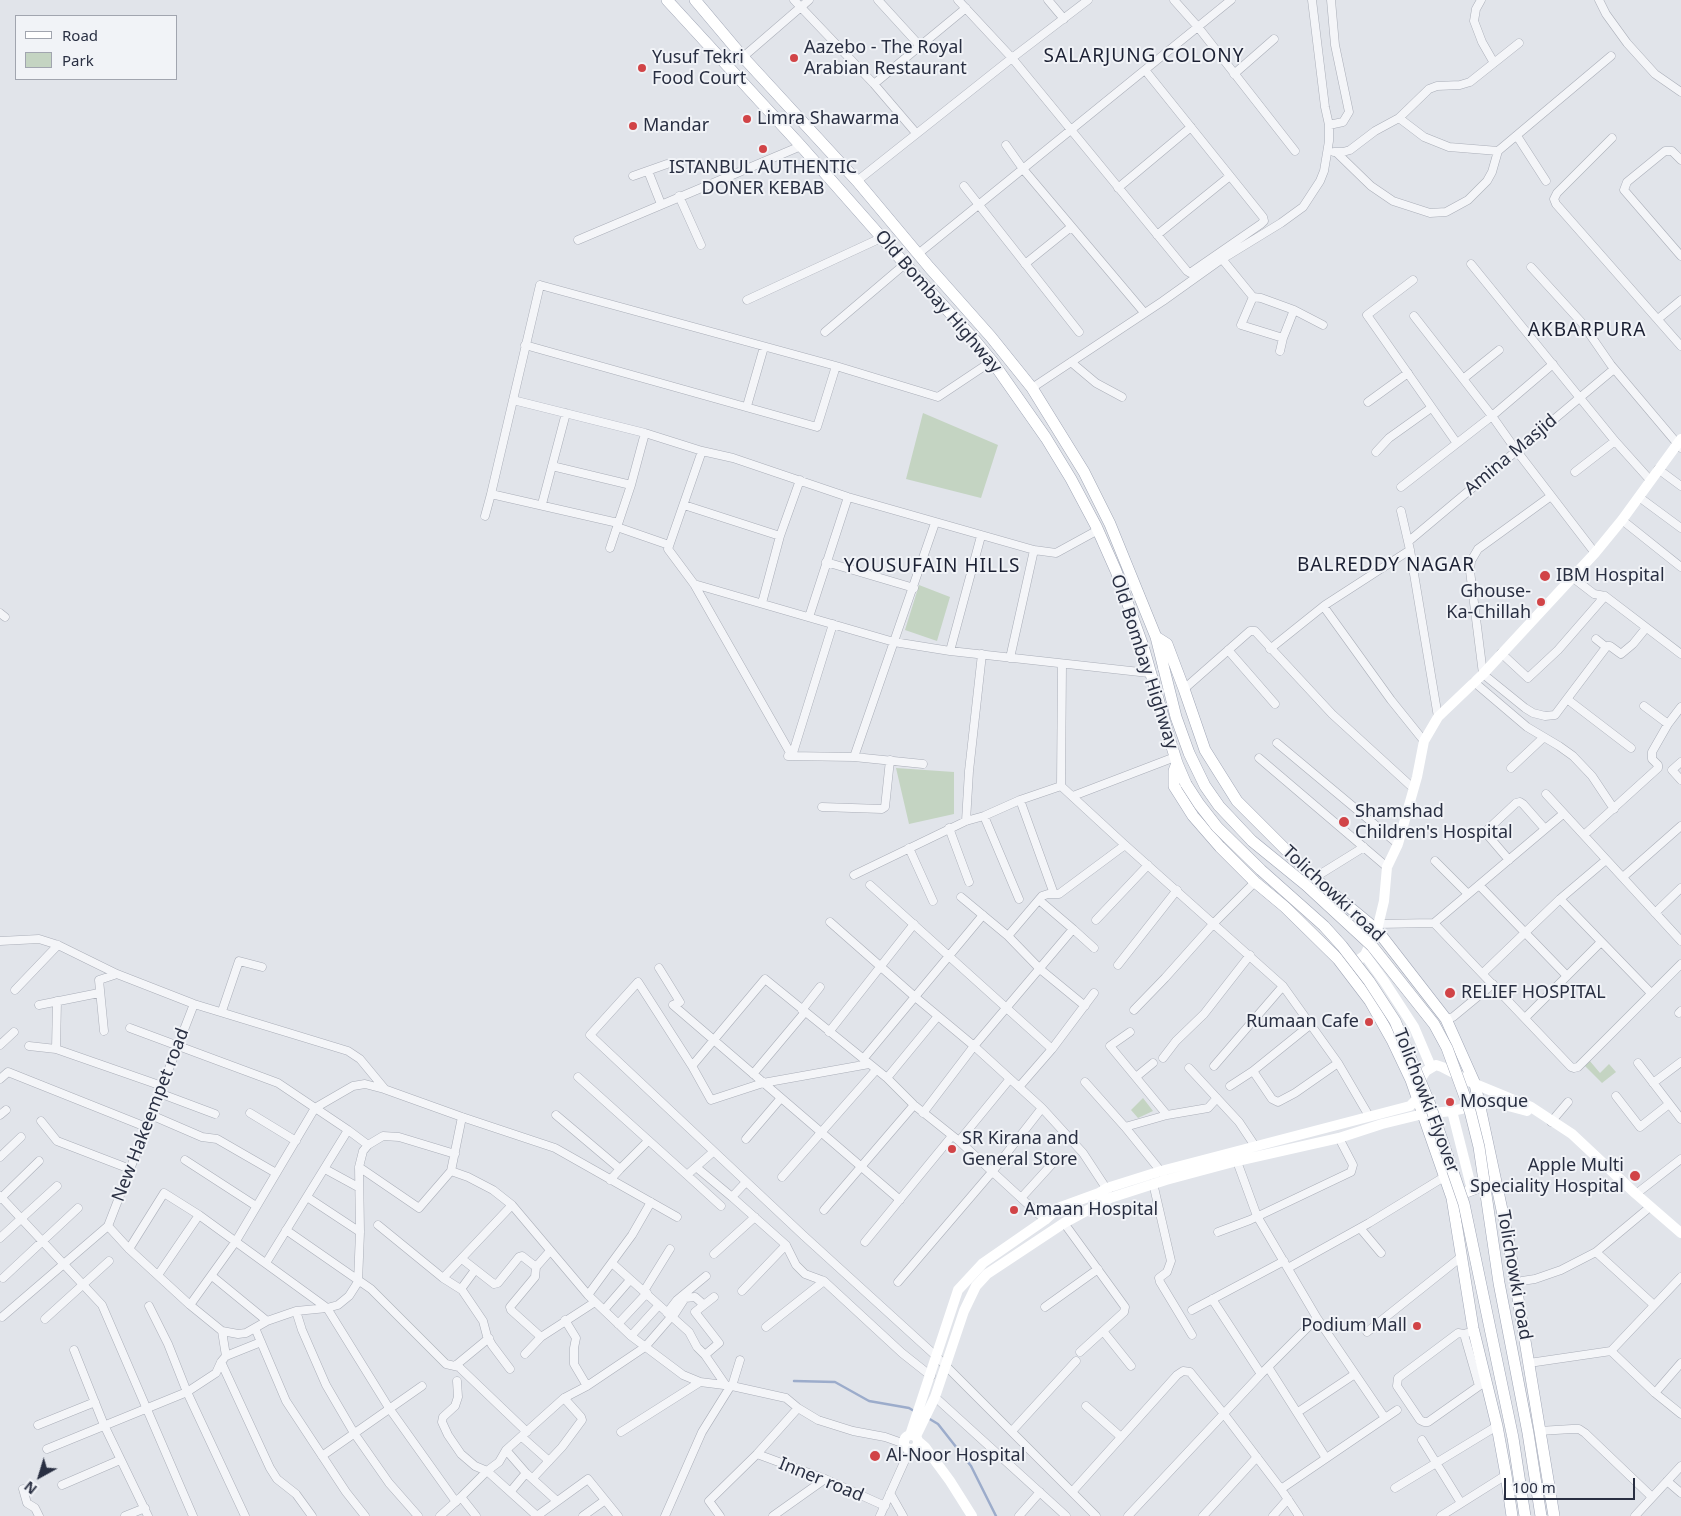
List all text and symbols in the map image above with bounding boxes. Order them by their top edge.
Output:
legend [15,15,178,80]
text: Road [62,25,98,45]
place label: Aazebo - The Royal Arabian Restaurant [804,37,967,80]
district label: SALARJUNG COLONY [1042,46,1246,68]
place label: Yusuf Tekri Food Court [652,47,746,90]
text: Park [62,50,94,70]
marker: Aazebo - The Royal Arabian Restaurant [788,52,800,64]
marker: Yusuf Tekri Food Court [636,62,648,74]
place label: Limra Shawarma [757,108,899,130]
marker: Limra Shawarma [741,113,753,125]
place label: Mandar [643,115,709,137]
marker: Mandar [627,120,639,132]
marker: ISTANBUL AUTHENTIC DONER KEBAB [757,143,769,155]
place label: ISTANBUL AUTHENTIC DONER KEBAB [669,157,857,200]
street label: Old Bombay Highway [870,226,1006,378]
district label: AKBARPURA [1527,320,1647,342]
street label: Amina Masjid [1460,410,1562,500]
district label: BALREDDY NAGAR [1295,555,1477,577]
district label: YOUSUFAIN HILLS [842,556,1022,578]
place label: IBM Hospital [1556,565,1665,587]
marker: IBM Hospital [1538,569,1552,583]
street label: Old Bombay Highway [1106,572,1182,752]
place label: Ghouse- Ka-Chillah [1446,581,1531,624]
marker: Ghouse- Ka-Chillah [1535,596,1547,608]
place label: Shamshad Children's Hospital [1355,801,1513,844]
marker: Shamshad Children's Hospital [1337,815,1351,829]
street label: Tolichowki road [1278,841,1388,947]
place label: RELIEF HOSPITAL [1461,982,1606,1004]
marker: RELIEF HOSPITAL [1443,986,1457,1000]
place label: Rumaan Cafe [1246,1011,1359,1033]
marker: Rumaan Cafe [1363,1016,1375,1028]
street label: New Hakeempet road [108,1025,194,1205]
street label: Tolichowki Flyover [1389,1026,1463,1176]
place label: Mosque [1460,1091,1528,1113]
marker: Mosque [1444,1096,1456,1108]
place label: SR Kirana and General Store [962,1128,1079,1170]
marker: SR Kirana and General Store [946,1143,958,1155]
place label: Apple Multi Speciality Hospital [1470,1155,1624,1198]
marker: Apple Multi Speciality Hospital [1628,1169,1642,1183]
place label: Amaan Hospital [1024,1199,1158,1221]
marker: Amaan Hospital [1008,1204,1020,1216]
street label: Tolichowki road [1492,1208,1536,1342]
place label: Podium Mall [1301,1315,1407,1337]
marker: Podium Mall [1411,1320,1423,1332]
place label: Al-Noor Hospital [886,1445,1025,1467]
marker: Al-Noor Hospital [868,1449,882,1463]
north arrow [15,1451,65,1501]
street label: Inner road [775,1453,867,1507]
scale bar [1506,1468,1637,1500]
text: N [20,1477,41,1499]
text: 100 m [1512,1477,1556,1497]

